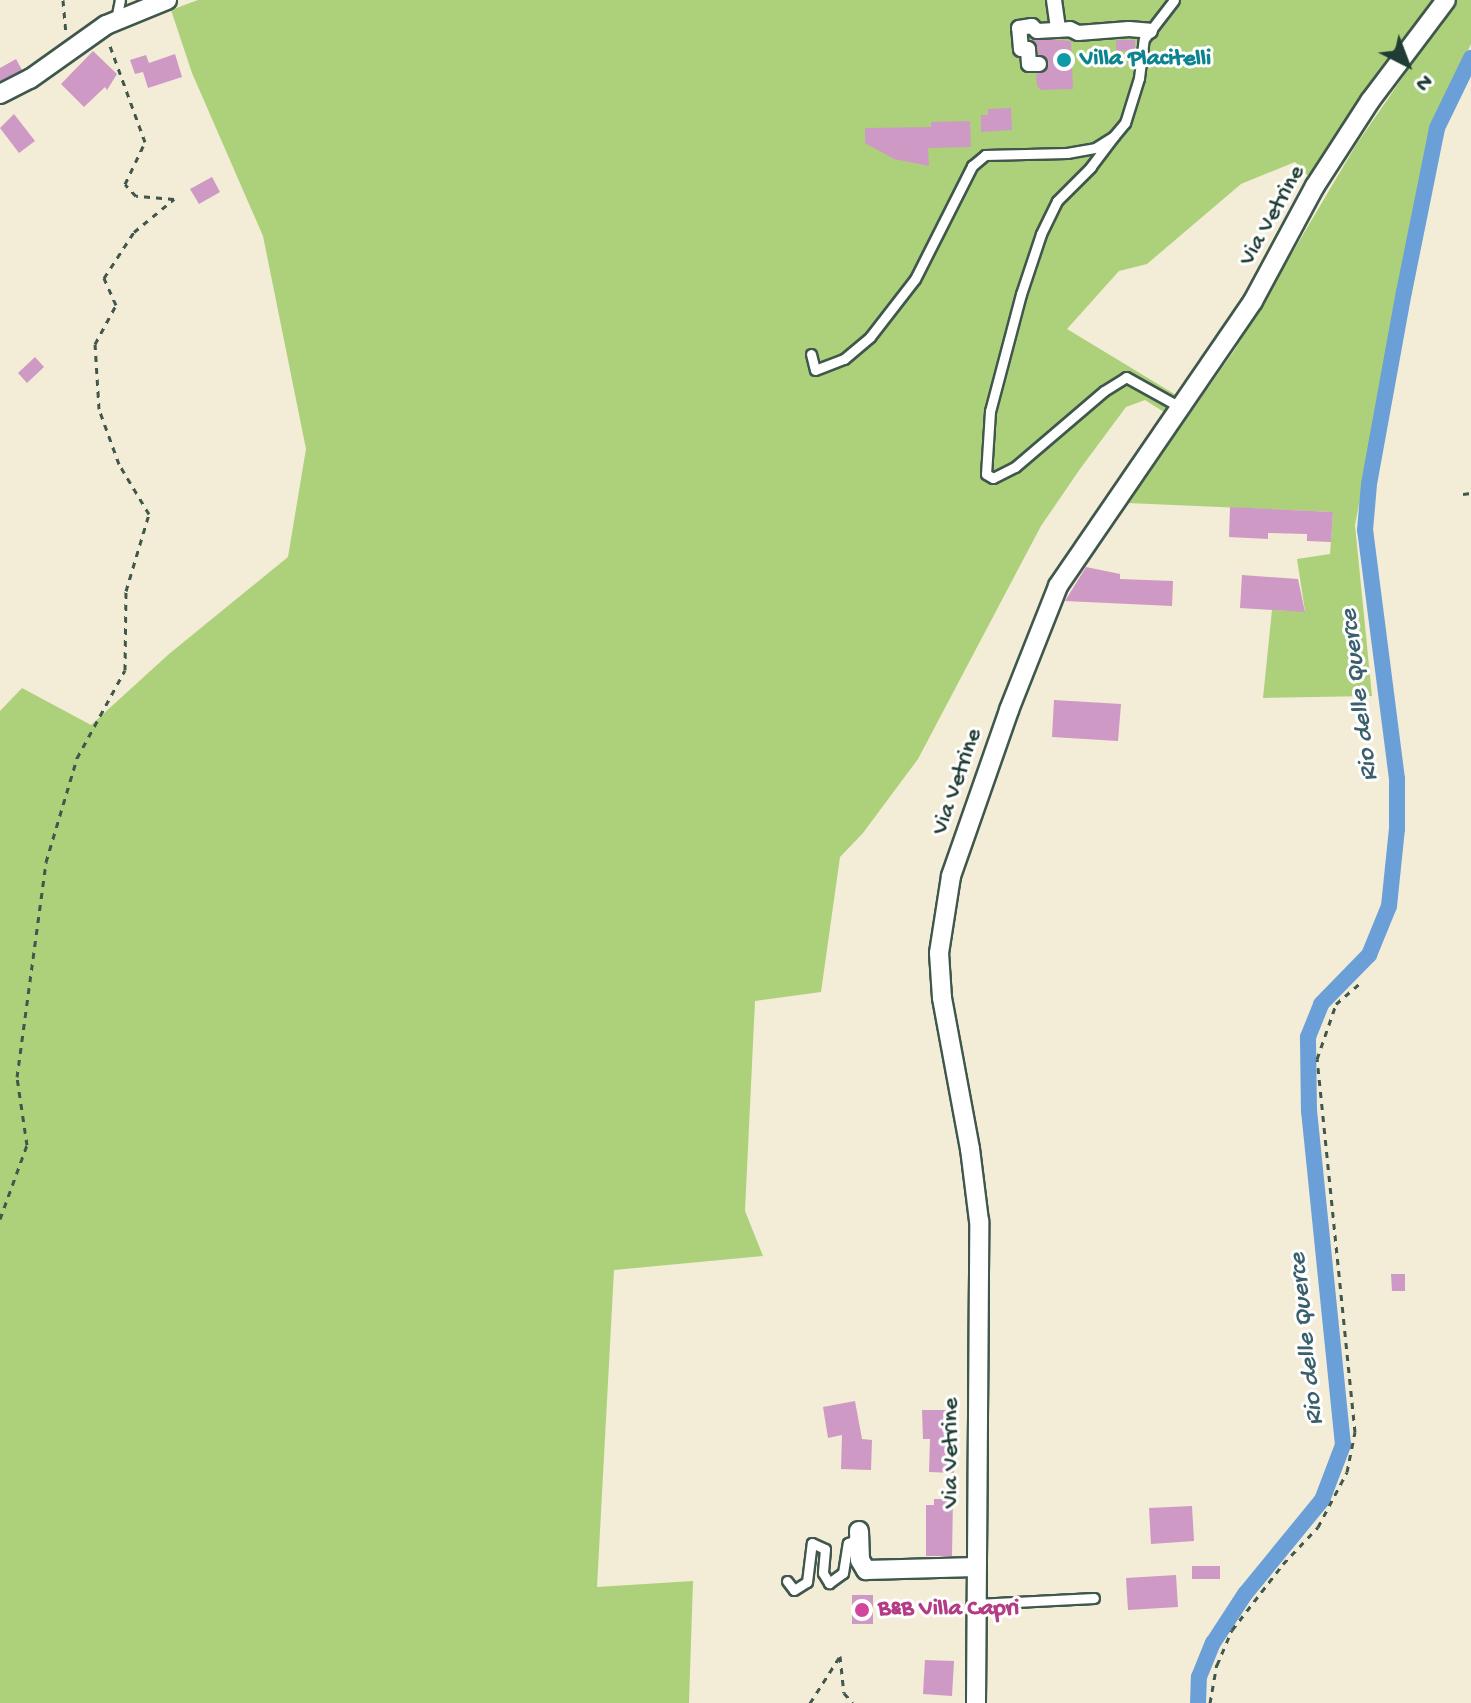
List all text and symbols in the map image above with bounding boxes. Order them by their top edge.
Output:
north arrow [1367,24,1447,104]
place label: Villa Placitelli [1080,46,1211,74]
marker: Villa Placitelli [1055,51,1073,69]
text: N [1409,67,1437,96]
street label: Via Vetrine [1234,161,1312,271]
water label: Rio delle Querce [1335,607,1387,783]
street label: Via Vetrine [926,725,990,839]
water label: Rio delle Querce [1283,1251,1333,1427]
street label: Via Vetrine [938,1398,966,1508]
place label: B&B Villa Capri [878,1596,1019,1624]
marker: B&B Villa Capri [853,1601,871,1619]

